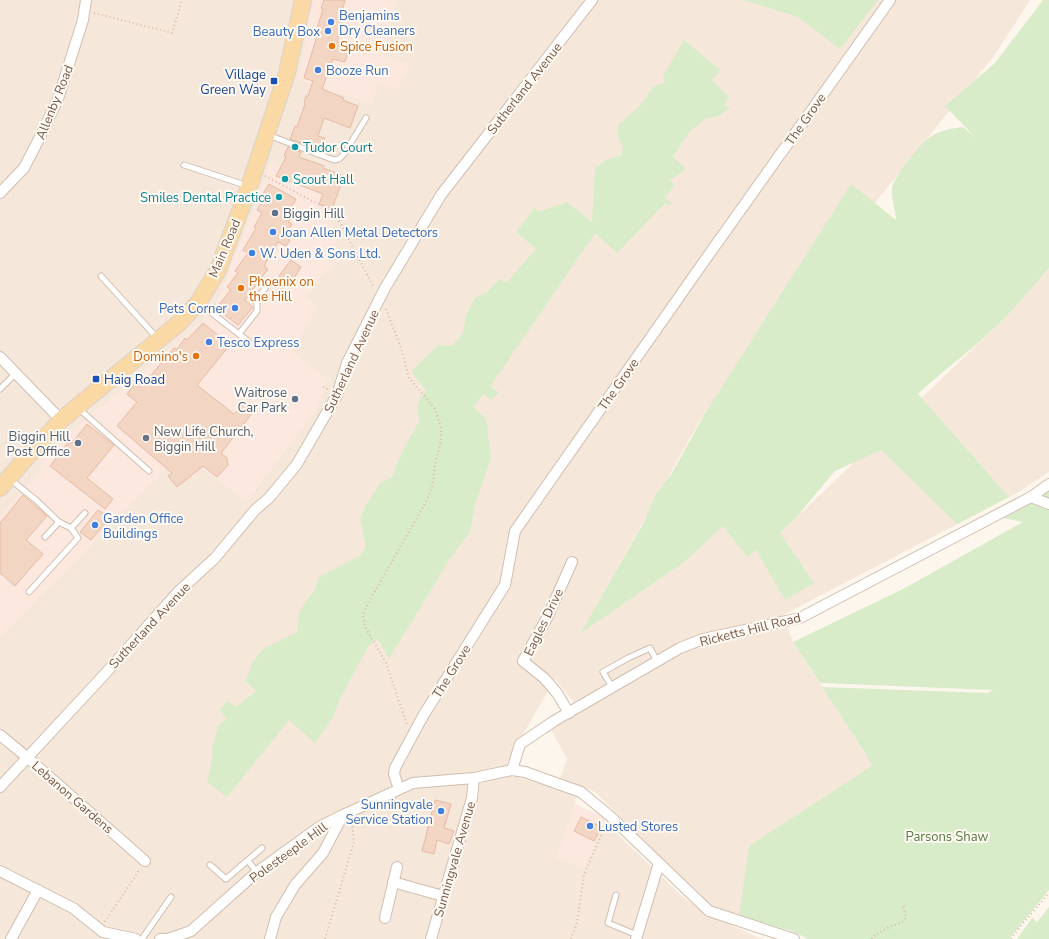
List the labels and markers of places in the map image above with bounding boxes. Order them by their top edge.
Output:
place label: Benjamins Dry Cleaners [339,7,415,40]
marker: Benjamins Dry Cleaners [326,17,336,27]
place label: Beauty Box [253,23,320,41]
marker: Beauty Box [323,26,333,36]
place label: Spice Fusion [340,38,413,56]
marker: Spice Fusion [327,41,337,51]
place label: Booze Run [326,62,389,80]
marker: Booze Run [313,65,323,75]
place label: Village Green Way [200,66,266,99]
marker: Village Green Way [269,76,279,86]
place label: Tudor Court [303,139,373,157]
marker: Tudor Court [290,142,300,152]
place label: Scout Hall [293,171,354,189]
marker: Scout Hall [280,174,290,184]
place label: Smiles Dental Practice [140,189,271,207]
marker: Smiles Dental Practice [274,192,284,202]
place label: Biggin Hill [283,205,345,223]
marker: Biggin Hill [270,208,280,218]
place label: Joan Allen Metal Detectors [280,224,438,242]
marker: Joan Allen Metal Detectors [268,227,278,237]
place label: W. Uden & Sons Ltd. [260,245,381,263]
marker: W. Uden & Sons Ltd. [247,248,257,258]
place label: Phoenix on the Hill [249,273,314,306]
marker: Phoenix on the Hill [236,283,246,293]
place label: Pets Corner [159,300,227,318]
marker: Pets Corner [230,303,240,313]
place label: Tesco Express [217,334,299,352]
marker: Tesco Express [204,337,214,347]
place label: Domino's [133,348,188,366]
marker: Domino's [191,351,201,361]
place label: Haig Road [104,371,165,389]
marker: Haig Road [91,374,101,384]
place label: Waitrose Car Park [234,384,287,417]
marker: Waitrose Car Park [290,394,300,404]
place label: New Life Church, Biggin Hill [154,423,254,456]
place label: Biggin Hill Post Office [7,428,70,461]
marker: New Life Church, Biggin Hill [141,433,151,443]
marker: Biggin Hill Post Office [73,438,83,448]
place label: Garden Office Buildings [103,510,183,543]
marker: Garden Office Buildings [90,520,100,530]
place label: Sunningvale Service Station [346,796,433,829]
marker: Sunningvale Service Station [436,806,446,816]
place label: Lusted Stores [598,818,678,836]
marker: Lusted Stores [585,821,595,831]

